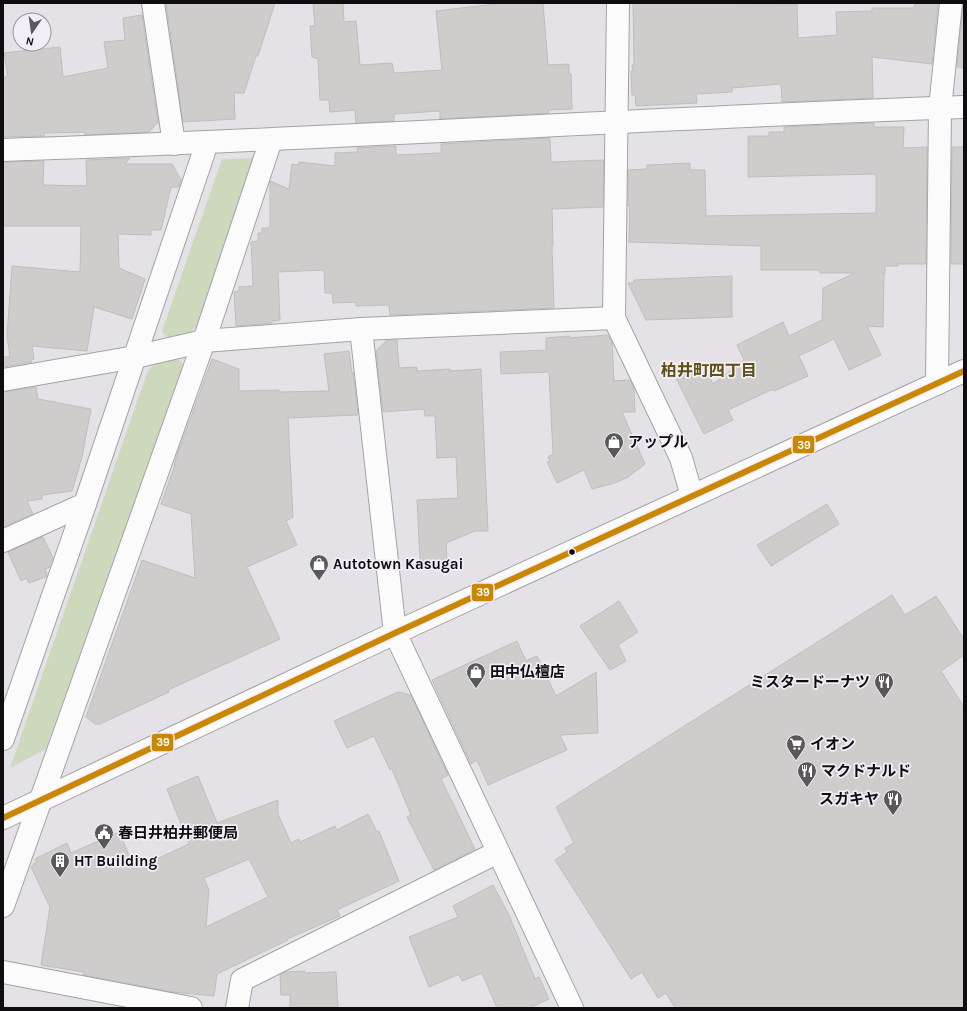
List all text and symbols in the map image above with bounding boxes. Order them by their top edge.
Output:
north arrow [12,12,52,52]
text: N [25,34,35,48]
district label: 柏井町四丁目 [661,361,757,380]
shop icon: アップル [603,431,625,459]
place label: アップル [628,433,688,451]
line badge: 39 [792,435,815,454]
text: 39 [797,439,811,452]
unlabelled marker [567,547,577,557]
shop icon: Autotown Kasugai [308,553,330,581]
place label: Autotown Kasugai [333,555,463,573]
line badge: 39 [471,583,494,602]
text: 39 [476,586,490,599]
shop icon: 田中仏檀店 [465,661,487,689]
place label: 田中仏檀店 [490,663,565,681]
restaurant icon: ミスタードーナツ [873,671,895,699]
place label: ミスタードーナツ [750,673,870,691]
line badge: 39 [151,733,174,752]
supermarket icon: イオン [785,733,807,761]
place label: イオン [810,735,855,753]
text: 39 [156,736,170,749]
restaurant icon: マクドナルド [796,760,818,788]
place label: マクドナルド [821,762,911,780]
restaurant icon: スガキヤ [882,788,904,816]
place label: スガキヤ [819,790,879,808]
public building icon: 春日井柏井郵便局 [93,822,115,850]
place label: 春日井柏井郵便局 [118,824,238,842]
building icon: HT Building [49,850,71,878]
place label: HT Building [74,852,157,870]

